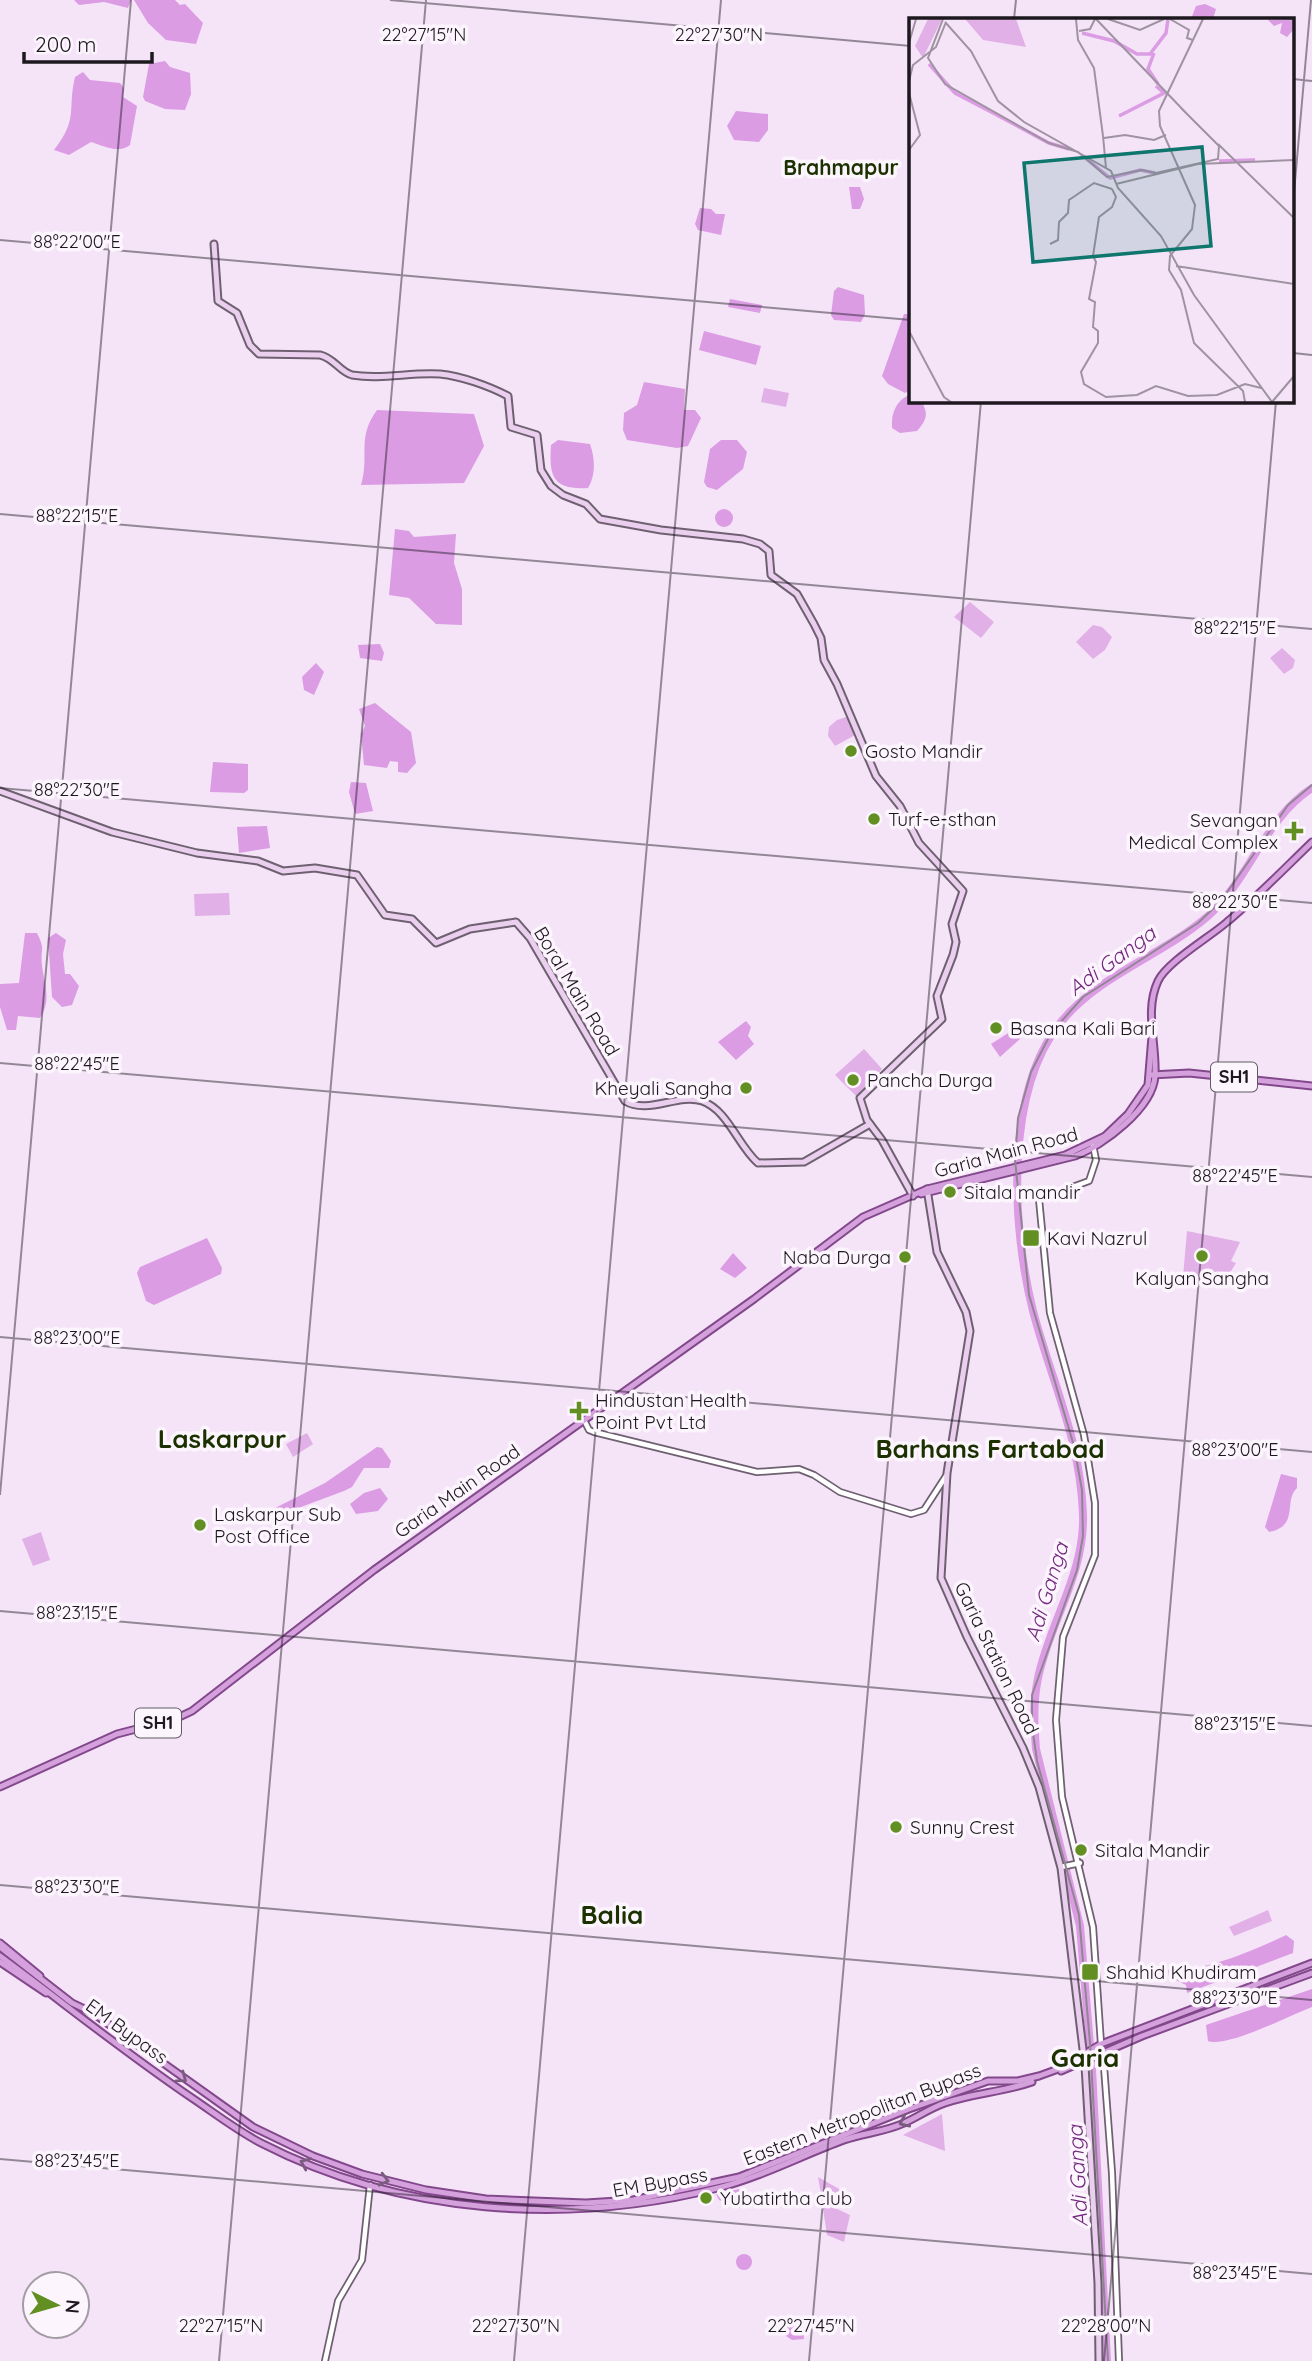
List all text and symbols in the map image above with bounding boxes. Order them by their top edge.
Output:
inset map [909,18,1294,402]
scale bar [24,21,152,65]
text: 22°27'15"N [382,23,466,46]
text: 22°27'30"N [675,23,763,46]
text: 200 m [35,31,97,57]
district label: Brahmapur [783,154,899,180]
text: 88°22'00"E [33,230,121,253]
text: 88°22'15"E [36,504,118,527]
text: 88°22'15"E [1194,616,1276,639]
place label: Gosto Mandir [865,739,983,763]
marker: Gosto Mandir [843,743,859,759]
text: 88°22'30"E [34,778,120,801]
place label: Turf-e-sthan [888,807,996,831]
place label: Sevangan Medical Complex [1128,808,1278,854]
marker: Turf-e-sthan [866,811,882,827]
marker: Sevangan Medical Complex [1284,821,1304,841]
text: 88°22'30"E [1192,890,1278,913]
water label: Adi Ganga [1062,919,1161,1001]
street label: Boral Main Road [529,922,625,1060]
place label: Basana Kali Bari [1010,1016,1155,1040]
marker: Basana Kali Bari [988,1020,1004,1036]
text: 88°22'45"E [34,1052,120,1075]
road number: SH1 [1211,1062,1257,1092]
place label: Pancha Durga [867,1068,993,1092]
marker: Pancha Durga [845,1072,861,1088]
place label: Kheyali Sangha [594,1076,732,1100]
marker: Kheyali Sangha [738,1080,754,1096]
street label: Garia Main Road [932,1121,1080,1183]
text: 88°22'45"E [1192,1164,1278,1187]
place label: Sitala mandir [964,1180,1081,1204]
marker: Sitala mandir [942,1184,958,1200]
place label: Kavi Nazrul [1047,1226,1147,1250]
marker: Kavi Nazrul [1021,1228,1041,1248]
place label: Naba Durga [783,1245,891,1269]
marker: Kalyan Sangha [1194,1248,1210,1264]
marker: Naba Durga [897,1249,913,1265]
place label: Kalyan Sangha [1135,1266,1269,1290]
text: 88°23'00"E [34,1326,120,1349]
place label: Hindustan Health Point Pvt Ltd [595,1388,747,1434]
marker: Hindustan Health Point Pvt Ltd [569,1401,589,1421]
district label: Laskarpur [158,1422,286,1455]
district label: Barhans Fartabad [875,1432,1105,1465]
text: 88°23'00"E [1192,1438,1278,1461]
street label: Garia Main Road [390,1439,524,1543]
place label: Laskarpur Sub Post Office [214,1502,341,1548]
marker: Laskarpur Sub Post Office [192,1517,208,1533]
water label: Adi Ganga [1019,1538,1074,1644]
street label: Garia Station Road [950,1578,1044,1738]
text: 88°23'15"E [36,1601,118,1624]
road number: SH1 [135,1708,181,1738]
text: 88°23'15"E [1194,1712,1276,1735]
place label: Sunny Crest [910,1815,1015,1839]
marker: Sunny Crest [888,1819,904,1835]
place label: Sitala Mandir [1095,1838,1211,1862]
marker: Sitala Mandir [1073,1842,1089,1858]
text: 88°23'30"E [34,1875,120,1898]
district label: Balia [581,1898,643,1931]
place label: Shahid Khudiram [1106,1960,1256,1984]
marker: Shahid Khudiram [1080,1962,1100,1982]
text: 88°23'30"E [1192,1986,1278,2009]
street label: EM Bypass [81,1993,173,2069]
district label: Garia [1051,2041,1119,2074]
street label: Eastern Metropolitan Bypass [740,2058,984,2170]
one-way arrow [174,2070,187,2083]
one-way arrow [899,2114,912,2128]
water label: Adi Ganga [1061,2123,1093,2228]
text: 88°23'45"E [35,2149,119,2172]
one-way arrow [299,2157,312,2171]
street label: EM Bypass [611,2162,709,2202]
one-way arrow [378,2172,390,2186]
place label: Yubatirtha club [720,2186,852,2210]
marker: Yubatirtha club [698,2190,714,2206]
text: 88°23'45"E [1193,2261,1277,2284]
north arrow [21,2270,91,2340]
text: N [60,2298,85,2314]
text: 22°27'15"N [179,2314,263,2337]
text: 22°27'30"N [472,2314,560,2337]
text: 22°27'45"N [767,2314,855,2337]
text: 22°28'00"N [1061,2314,1151,2337]

